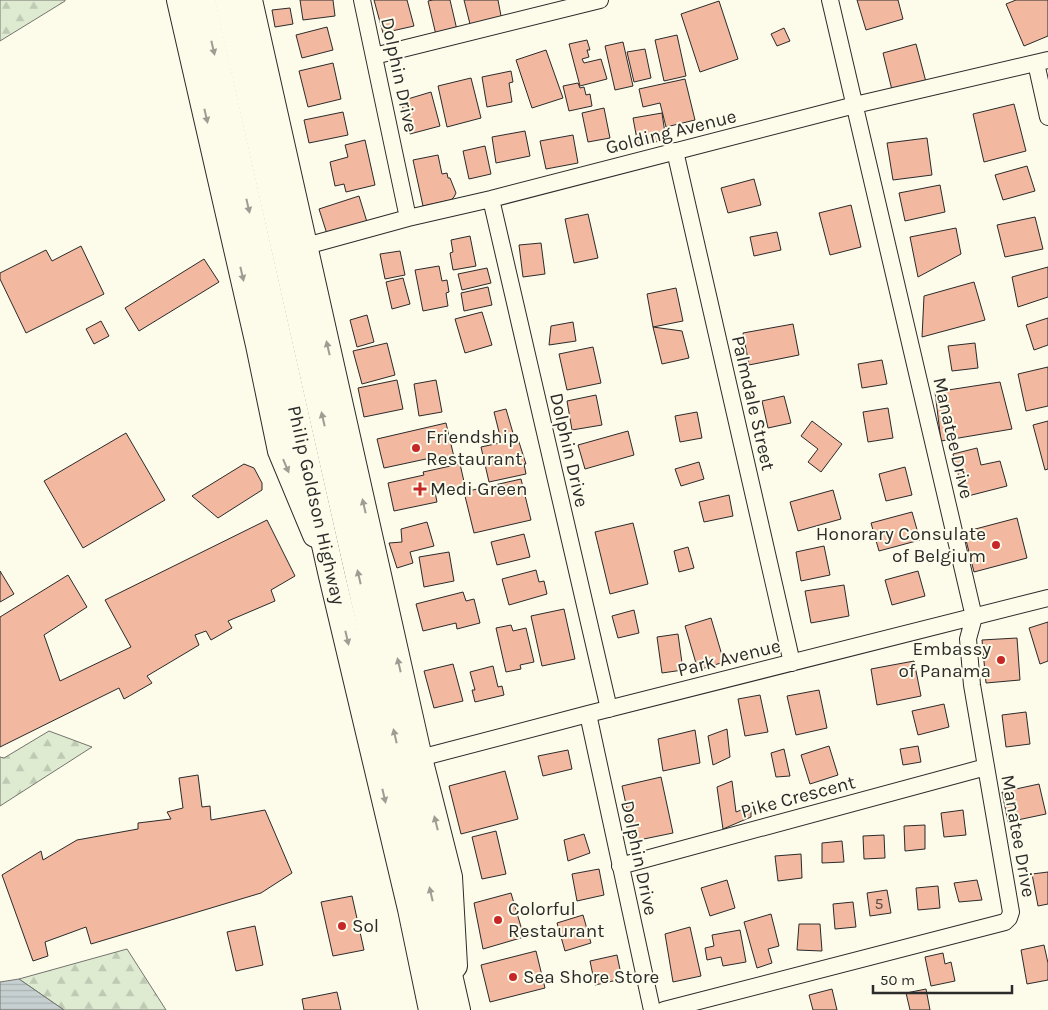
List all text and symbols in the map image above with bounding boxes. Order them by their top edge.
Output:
street label: Dolphin Drive [376,16,422,134]
one-way arrow [209,40,217,55]
street label: Golding Avenue [603,105,739,159]
one-way arrow [202,108,210,123]
one-way arrow [245,199,253,215]
one-way arrow [238,267,246,282]
street label: Palmdale Street [727,334,779,472]
one-way arrow [324,339,332,355]
street label: Manatee Drive [928,375,978,501]
street label: Dolphin Drive [545,391,593,509]
street label: Philip Goldson Highway [283,404,349,607]
one-way arrow [319,411,327,426]
place label: Friendship Restaurant [426,426,522,470]
marker: Friendship Restaurant [410,442,422,454]
one-way arrow [283,459,291,473]
place label: Medi Green [430,478,527,500]
marker: Medi Green [414,483,426,495]
one-way arrow [360,499,368,514]
place label: Honorary Consulate of Belgium [816,523,986,567]
marker: Honorary Consulate of Belgium [990,539,1002,551]
one-way arrow [355,570,363,585]
one-way arrow [343,630,351,645]
street label: Park Avenue [675,635,783,681]
place label: Embassy of Panama [898,638,991,682]
marker: Embassy of Panama [995,654,1007,666]
one-way arrow [395,657,403,673]
one-way arrow [391,728,399,743]
street label: Pike Crescent [738,771,858,823]
street label: Manatee Drive [996,773,1040,899]
one-way arrow [380,788,388,803]
street label: Dolphin Drive [616,799,662,917]
one-way arrow [432,816,440,831]
one-way arrow [427,887,435,902]
house number: 5 [874,894,884,913]
place label: Colorful Restaurant [508,898,604,942]
marker: Colorful Restaurant [492,914,504,926]
place label: Sol [352,915,379,937]
marker: Sol [336,920,348,932]
scale bar [873,962,1012,994]
place label: Sea Shore Store [523,966,659,988]
marker: Sea Shore Store [507,971,519,983]
text: 50 m [880,971,915,989]

